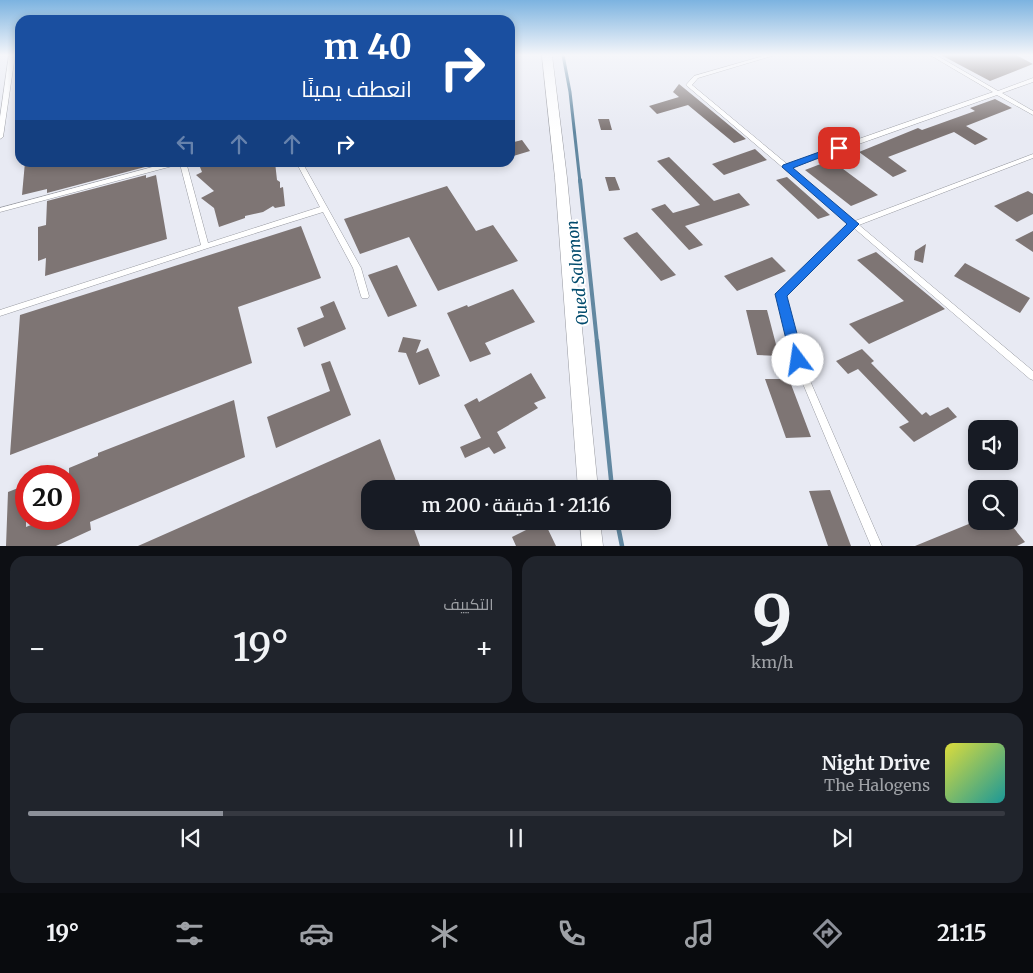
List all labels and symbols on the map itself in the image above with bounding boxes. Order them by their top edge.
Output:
pin [818,127,860,169]
water label: Oued Salomon [562,219,592,327]
position arrow [771,333,823,385]
speed limit sign: 20 [15,465,80,530]

